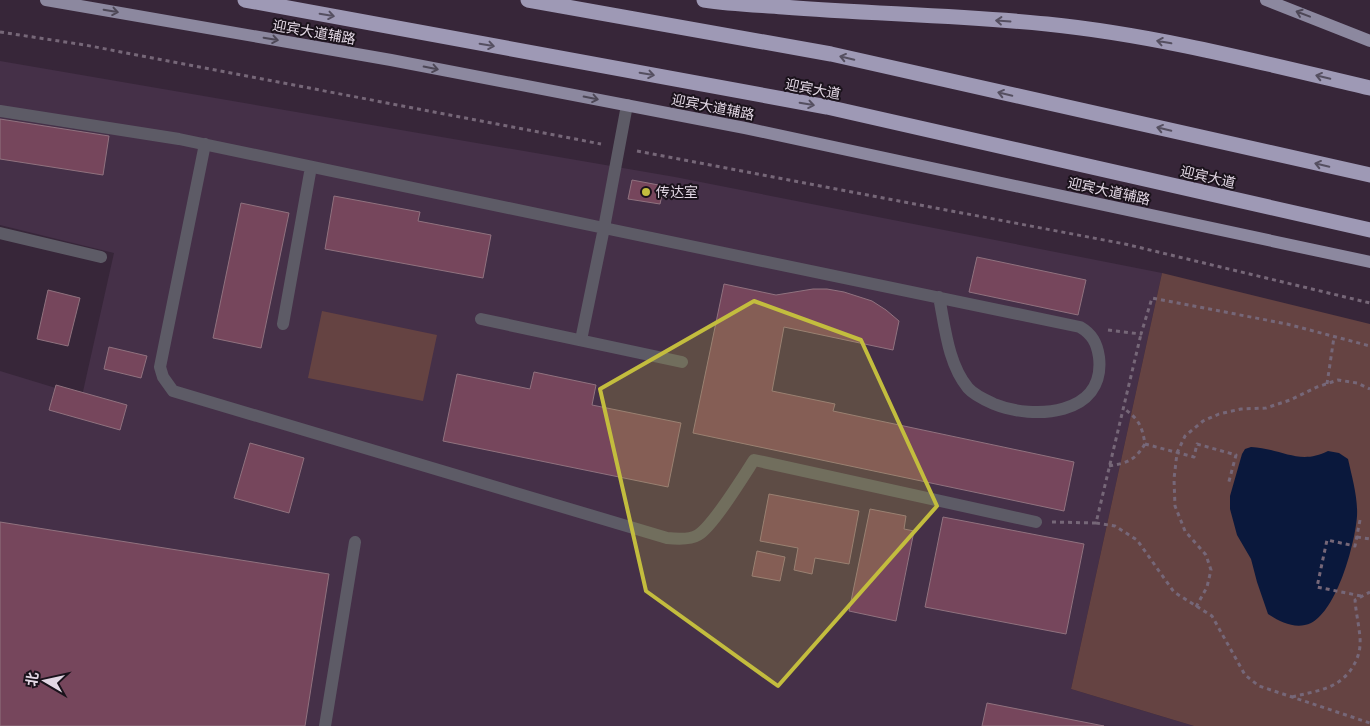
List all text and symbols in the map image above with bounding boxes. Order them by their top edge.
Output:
one-way arrow [103,7,119,17]
one-way arrow [1296,9,1311,18]
one-way arrow [319,11,335,21]
street label: 迎宾大道辅路 [271,16,357,48]
one-way arrow [995,16,1011,25]
one-way arrow [263,35,279,45]
one-way arrow [1156,37,1172,46]
one-way arrow [479,40,495,50]
one-way arrow [839,53,855,62]
one-way arrow [423,63,439,73]
one-way arrow [638,70,654,80]
one-way arrow [1315,72,1331,81]
street label: 迎宾大道 [784,75,842,103]
one-way arrow [998,89,1014,98]
street label: 迎宾大道辅路 [670,90,756,124]
one-way arrow [582,94,598,104]
one-way arrow [798,99,814,109]
one-way arrow [1156,124,1172,133]
one-way arrow [1315,160,1331,169]
street label: 迎宾大道 [1179,162,1237,192]
street label: 迎宾大道辅路 [1066,173,1152,209]
place label: 传达室 [656,183,698,201]
marker: 传达室 [640,186,652,198]
north arrow [20,656,70,706]
text: 北 [22,671,42,687]

